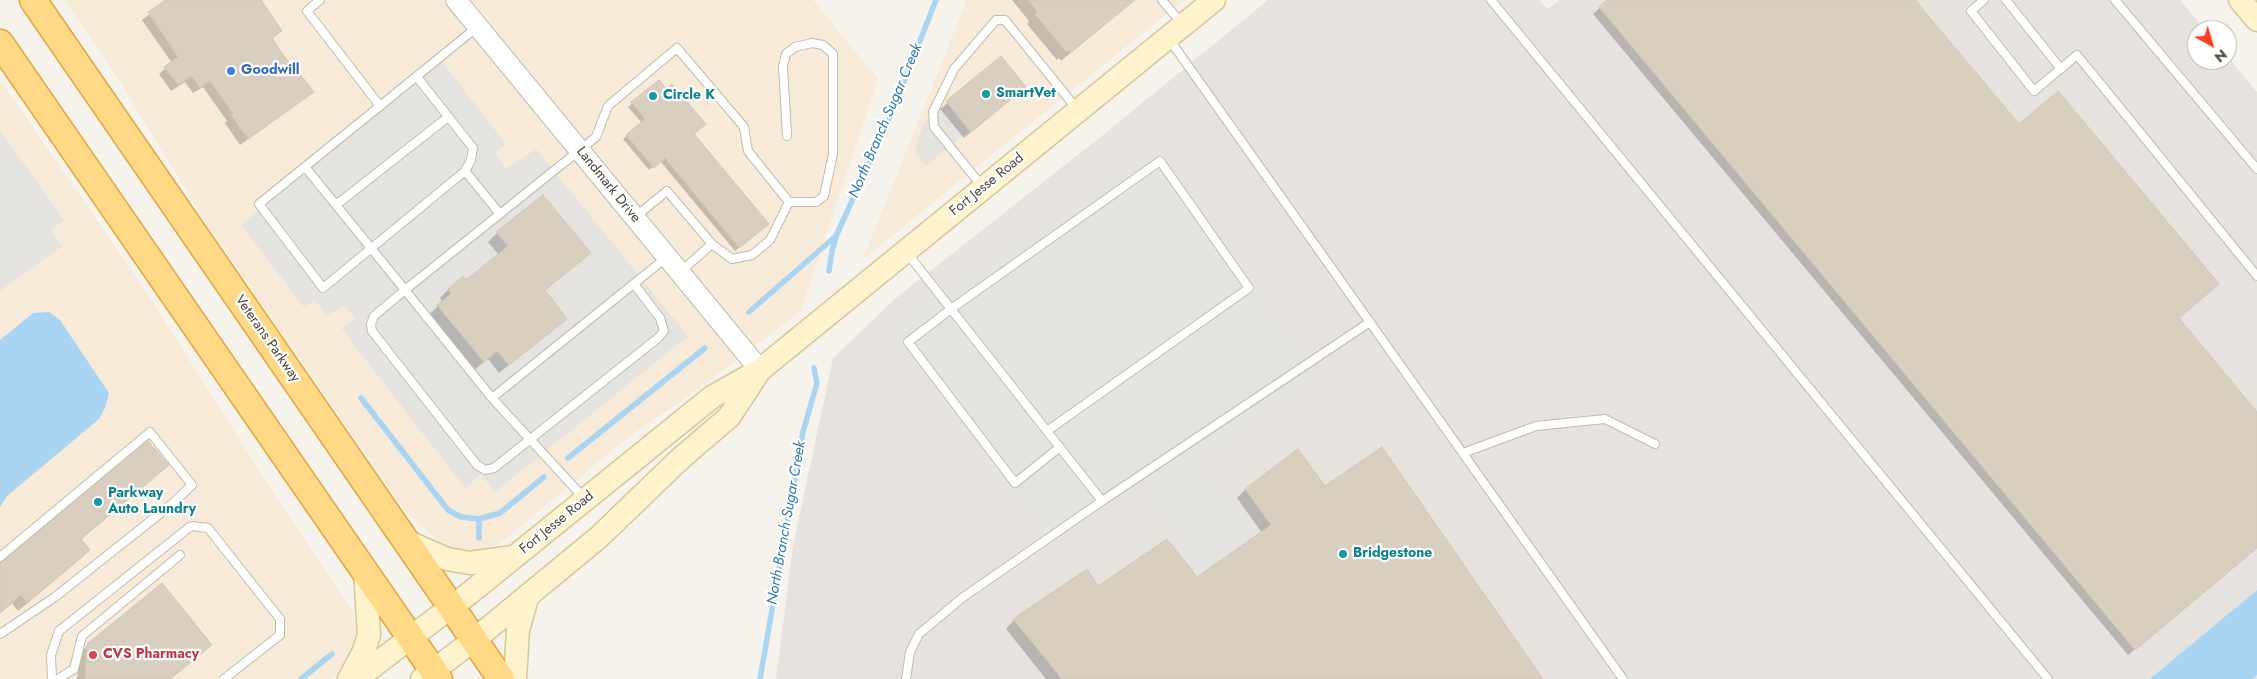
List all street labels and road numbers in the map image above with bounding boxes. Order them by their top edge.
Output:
street label: Landmark Drive [572,144,644,226]
street label: Fort Jesse Road [947,150,1027,220]
street label: Veterans Parkway [231,292,303,386]
street label: Fort Jesse Road [517,488,597,558]

